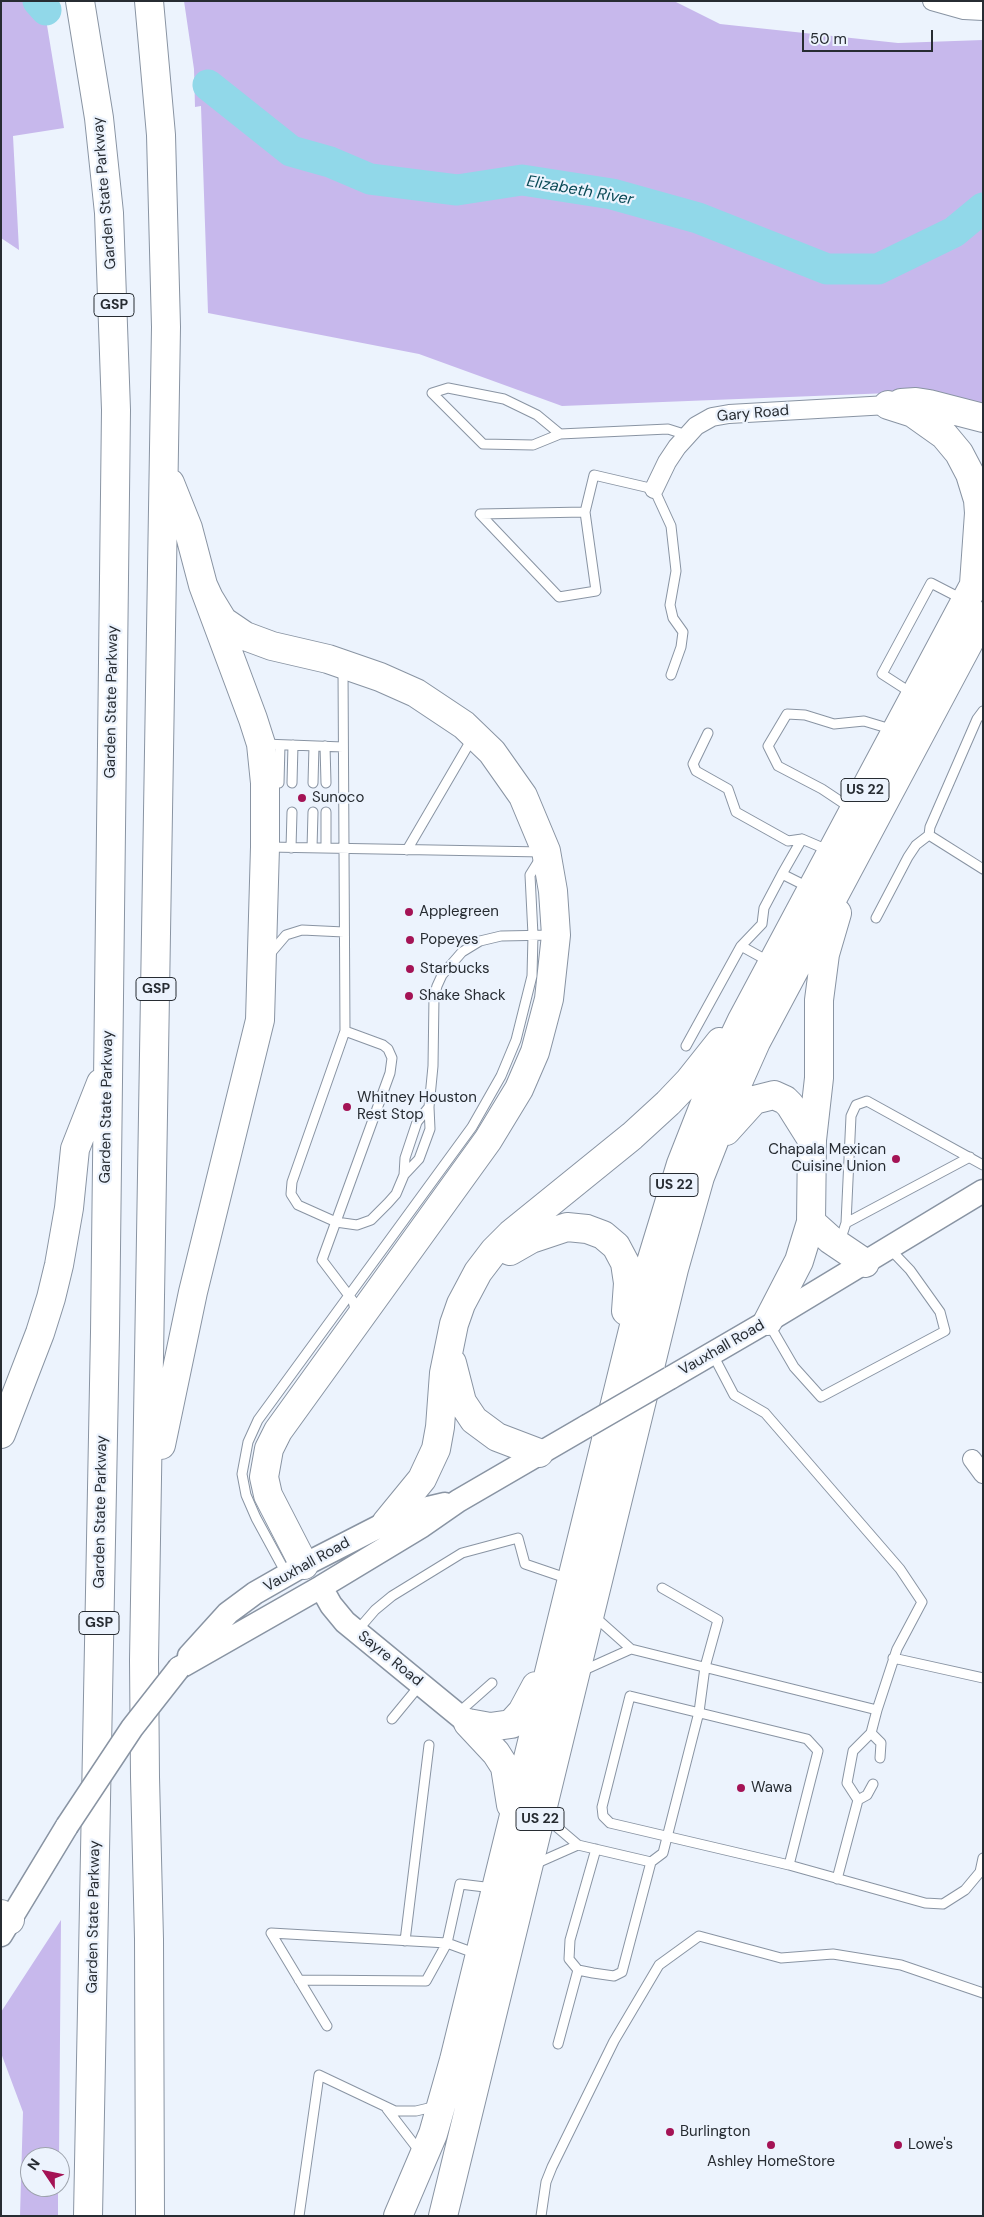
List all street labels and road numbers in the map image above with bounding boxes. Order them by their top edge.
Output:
street label: Garden State Parkway [89,116,121,270]
road number: GSP [94,294,134,316]
street label: Gary Road [716,402,790,426]
street label: Garden State Parkway [102,625,122,779]
road number: US 22 [841,778,889,802]
road number: GSP [136,978,176,1001]
street label: Garden State Parkway [97,1030,117,1184]
road number: US 22 [650,1174,698,1196]
street label: Vauxhall Road [676,1316,768,1380]
street label: Garden State Parkway [91,1435,111,1589]
street label: Vauxhall Road [261,1534,353,1596]
road number: GSP [79,1612,119,1635]
street label: Sayre Road [354,1628,426,1690]
road number: US 22 [516,1808,564,1830]
street label: Garden State Parkway [84,1840,104,1994]

